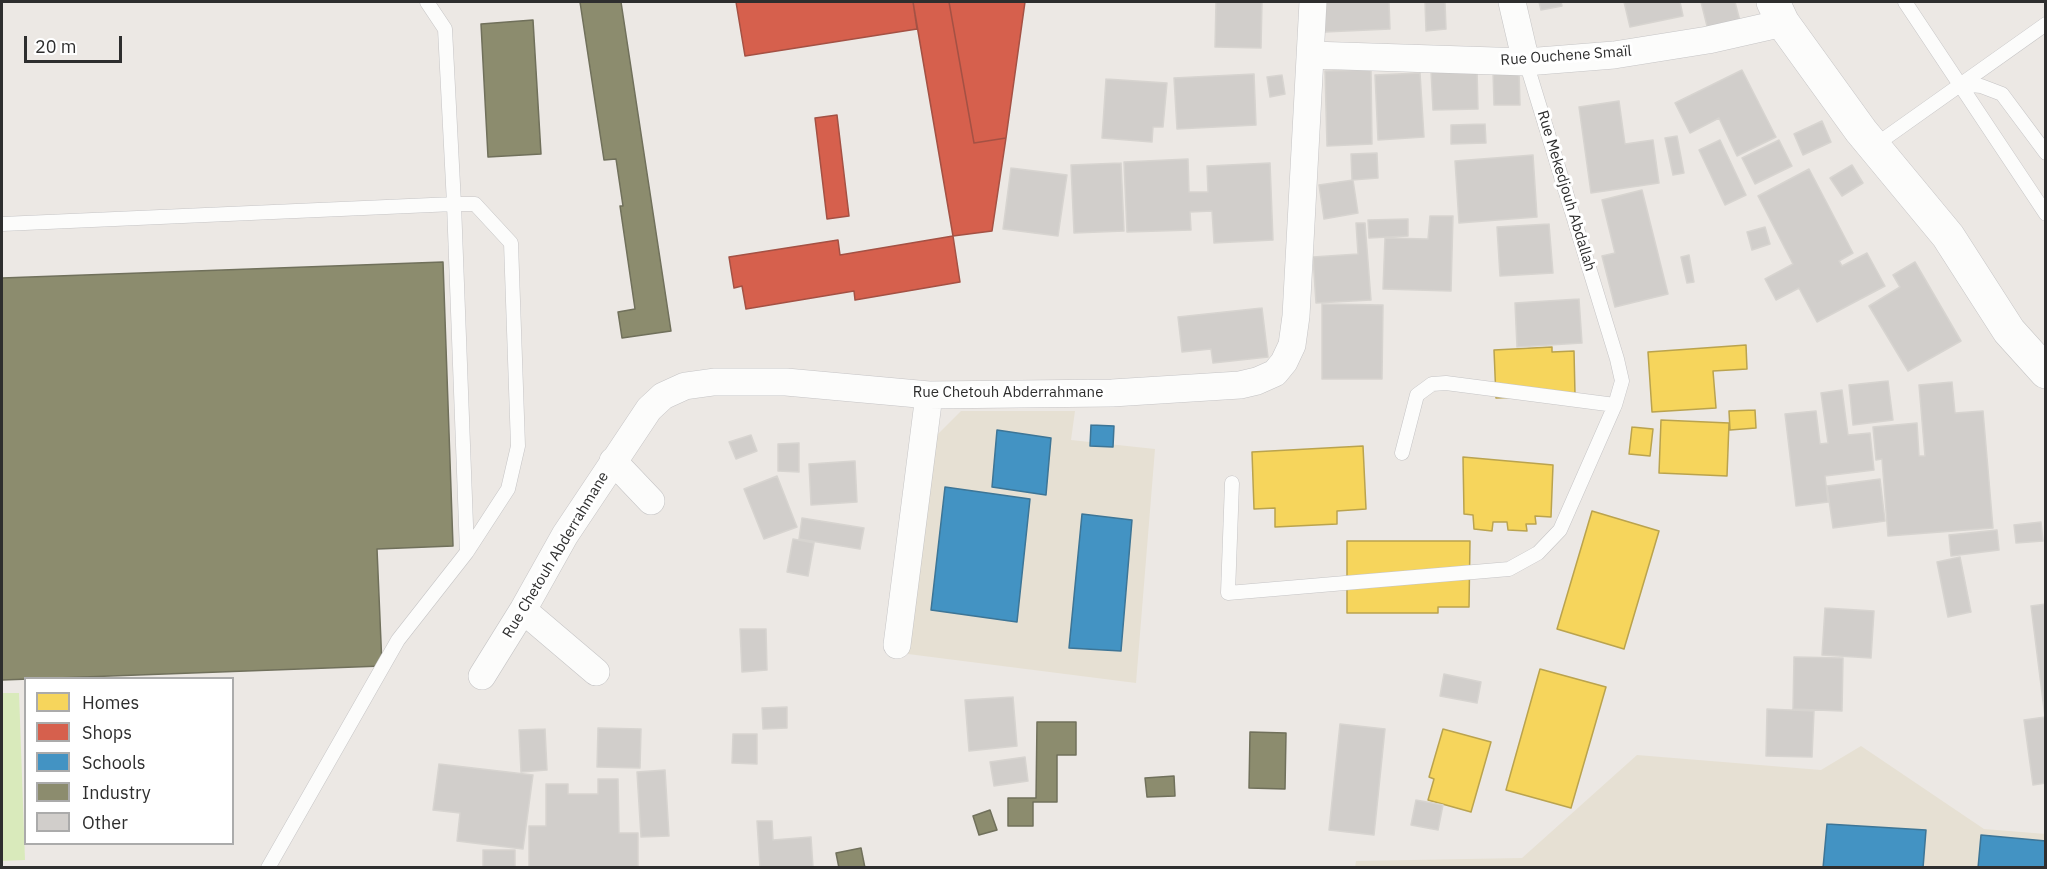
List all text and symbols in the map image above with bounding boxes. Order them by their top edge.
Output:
scale bar [27,24,124,62]
text: 20 m [35,35,77,58]
street label: Rue Ouchene Smaïl [1500,42,1632,70]
street label: Rue Mekedjouh Abdallah [1533,108,1599,274]
street label: Rue Chetouh Abderrahmane [913,384,1103,402]
street label: Rue Chetouh Abderrahmane [499,469,613,641]
legend [24,677,234,845]
text: Homes [82,691,139,714]
text: Shops [82,721,132,744]
text: Schools [82,751,146,774]
text: Industry [82,781,151,804]
text: Other [82,811,128,834]

